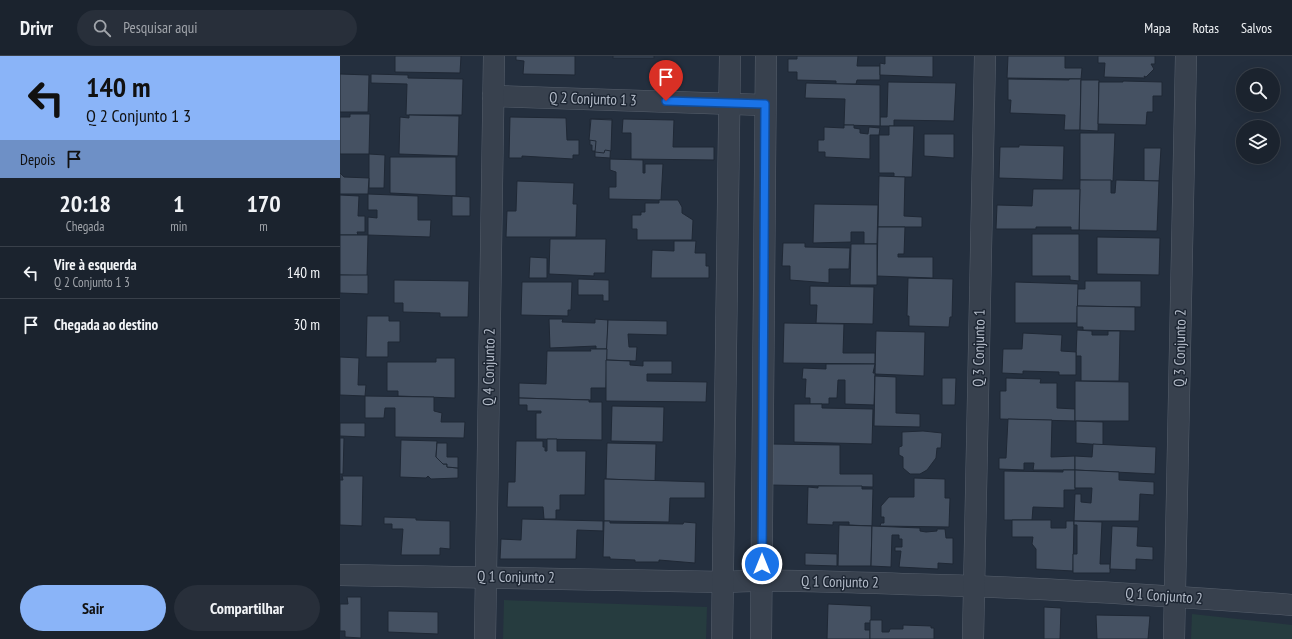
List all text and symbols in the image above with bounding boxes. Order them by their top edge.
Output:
search box [77,10,357,46]
text: Drivr [20,16,53,40]
icon: search [91,17,113,39]
text: Pesquisar aqui [123,18,198,37]
text: Mapa [1144,19,1171,37]
text: Rotas [1193,19,1219,37]
text: Salvos [1241,19,1272,37]
pin [649,60,683,101]
icon: arrive [655,66,677,88]
text: 140 m [86,68,150,105]
map controls [1236,68,1280,164]
button: search [1236,68,1280,112]
icon: left [20,72,72,124]
street label: Q 2 Conjunto 1 3 [549,87,637,110]
text: Q 2 Conjunto 1 3 [86,104,191,127]
button: layers [1236,120,1280,164]
icon: arrive [63,148,85,170]
text: Depois [20,150,55,169]
text: 20:18 [59,188,111,219]
text: 1 [173,188,184,219]
text: 170 [246,188,281,219]
text: Chegada [66,218,104,235]
text: min [170,218,187,235]
text: m [259,218,268,235]
text: Vire à esquerda [54,255,137,274]
icon: left [20,262,42,284]
text: 140 m [287,263,320,282]
text: Q 2 Conjunto 1 3 [54,274,130,291]
street label: Q 3 Conjunto 1 [968,309,989,387]
street label: Q 3 Conjunto 2 [1169,309,1190,387]
icon: arrive [20,314,42,336]
text: Chegada ao destino [54,315,158,334]
text: 30 m [294,315,320,334]
street label: Q 4 Conjunto 2 [478,328,499,406]
position arrow [741,543,783,585]
street label: Q 1 Conjunto 2 [477,566,555,587]
street label: Q 1 Conjunto 2 [801,571,879,592]
street label: Q 1 Conjunto 2 [1125,583,1203,608]
button: Sair [20,585,166,631]
button: Compartilhar [174,585,320,631]

